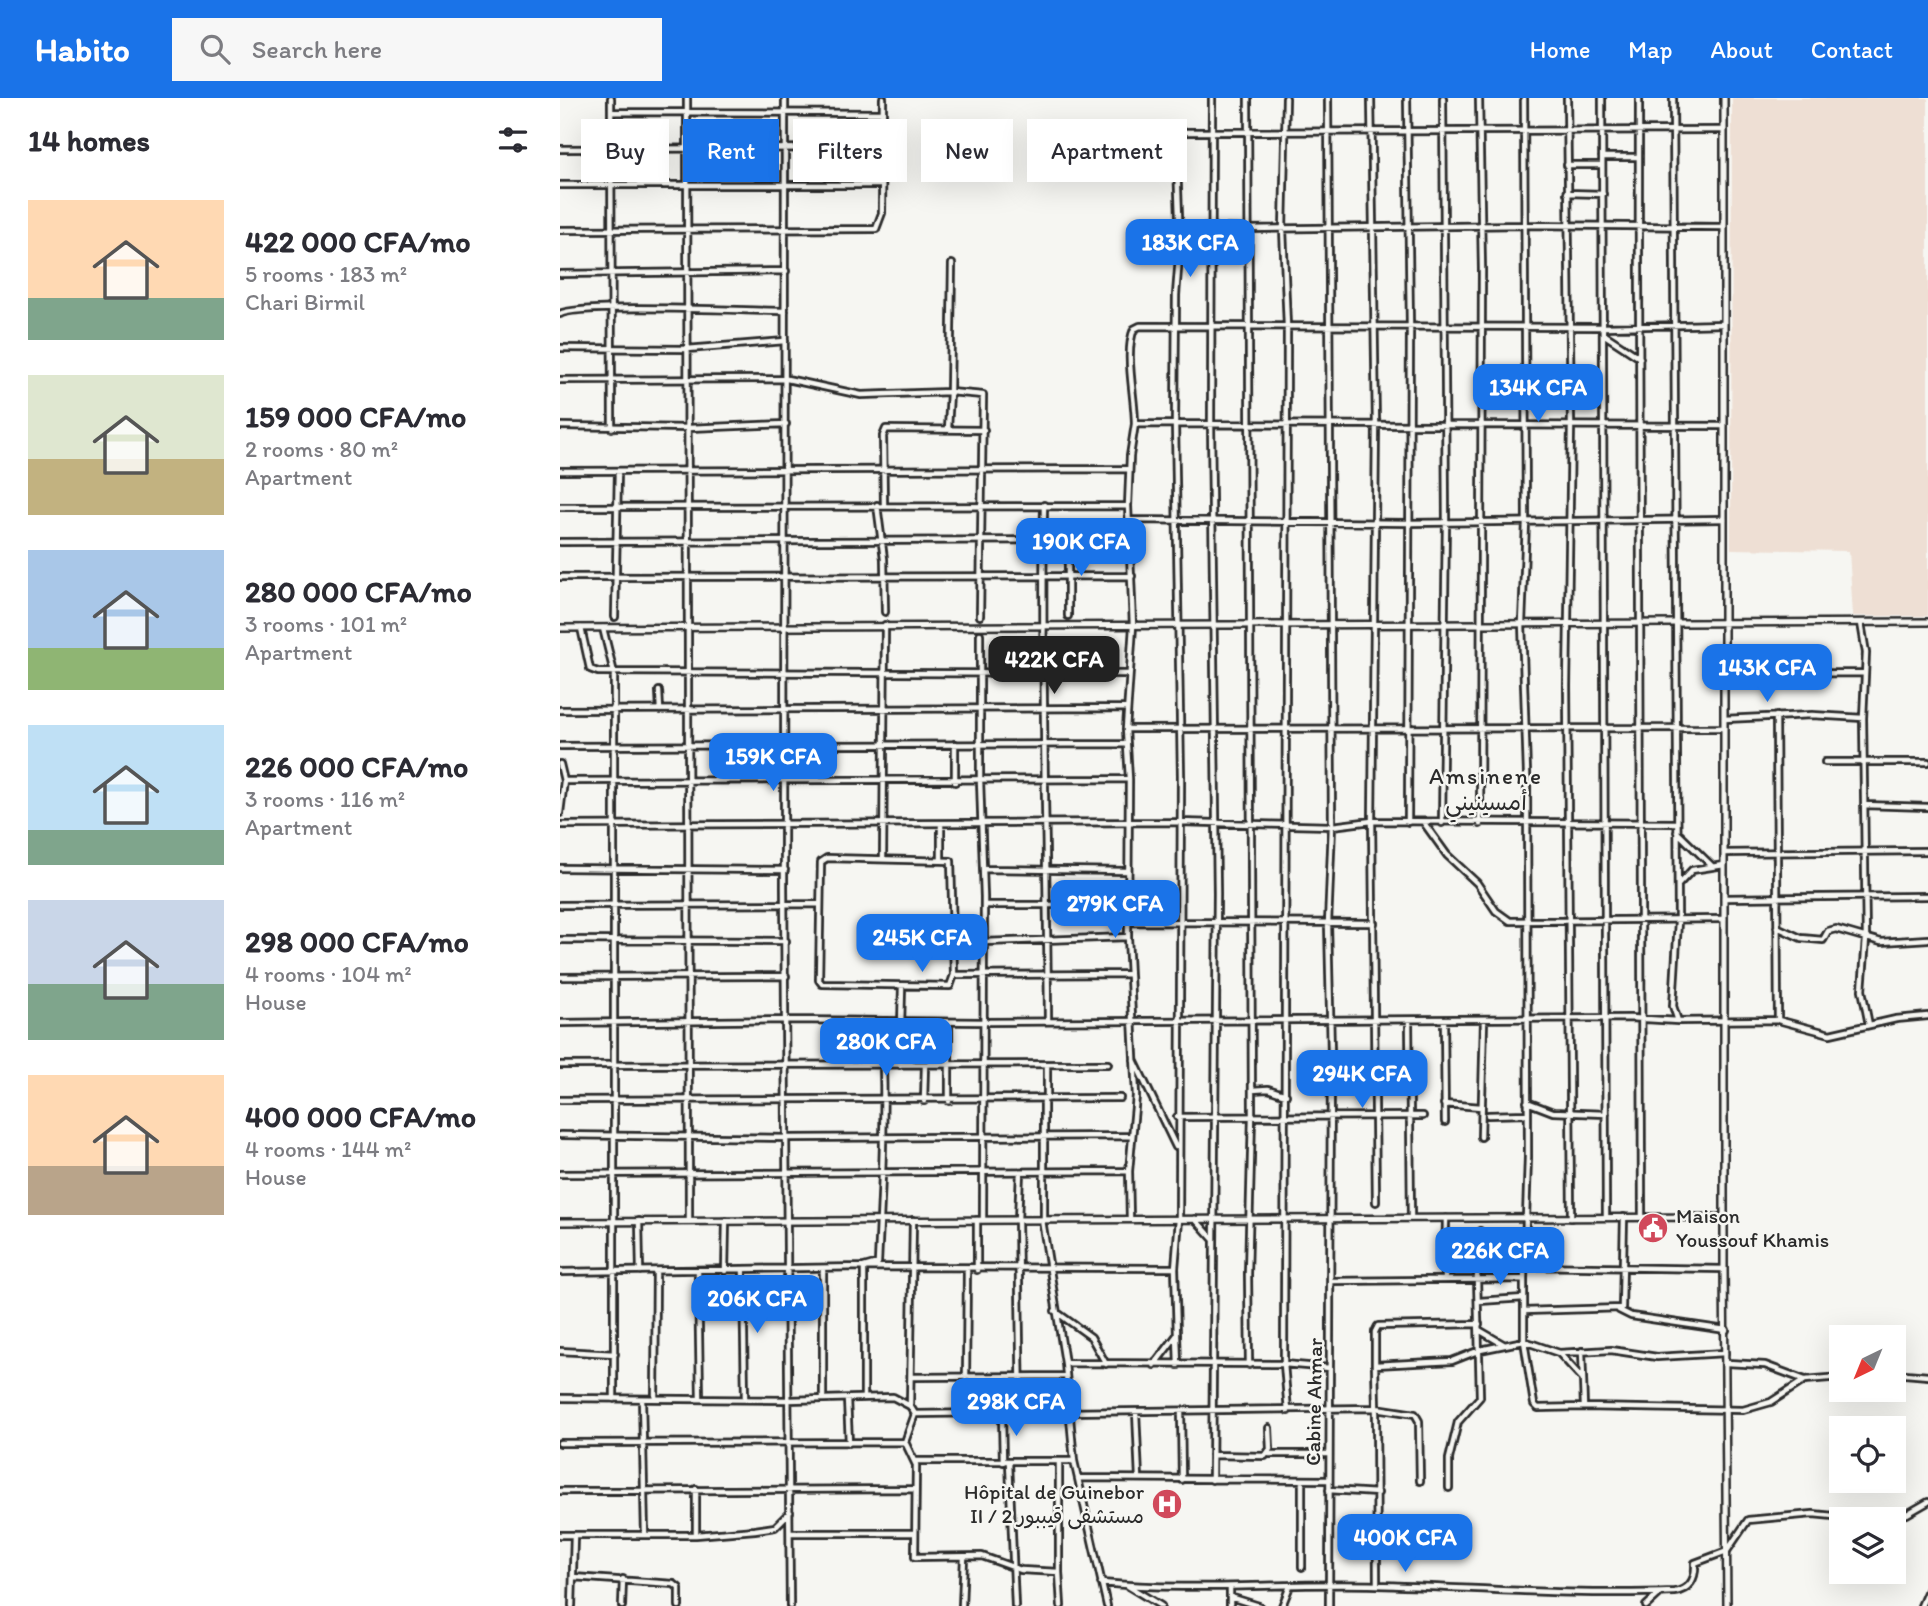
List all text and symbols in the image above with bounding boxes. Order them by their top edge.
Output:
search box [172,18,662,81]
text: Habito [35,30,130,69]
icon: search [196,30,234,68]
text: Search here [252,33,382,65]
text: Home [1530,35,1590,64]
text: Map [1628,35,1672,64]
text: About [1710,35,1773,64]
text: Contact [1811,35,1893,64]
chip: Buy [581,119,669,182]
chip: Rent [683,119,779,182]
chip: Filters [793,119,907,182]
chip: New [921,119,1013,182]
chip: Apartment [1027,119,1187,182]
icon: filters [494,121,532,159]
text: 14 homes [28,122,150,159]
pin: 183K CFA [1118,220,1262,279]
text: 422 000 CFA/mo [245,223,471,260]
icon: home [84,228,168,312]
text: 183K CFA [1142,228,1238,256]
text: 5 rooms · 183 m² [245,260,407,288]
text: Chari Birmil [245,288,365,316]
pin: 134K CFA [1466,364,1610,424]
text: 134K CFA [1489,373,1587,401]
text: 159 000 CFA/mo [245,398,466,435]
icon: home [84,403,168,487]
text: 2 rooms · 80 m² [245,435,398,463]
text: Apartment [245,463,352,491]
pin: 190K CFA [1009,518,1153,578]
text: 190K CFA [1032,527,1130,555]
text: 280 000 CFA/mo [245,573,472,610]
icon: home [84,578,168,662]
text: 3 rooms · 101 m² [245,610,407,638]
pin: 422K CFA [982,636,1126,696]
text: Apartment [245,638,352,666]
pin: 143K CFA [1695,644,1839,704]
text: 422K CFA [1004,645,1104,673]
text: 143K CFA [1718,653,1816,681]
pin: 159K CFA [701,734,845,793]
text: 159K CFA [725,742,821,770]
text: 226 000 CFA/mo [245,748,468,785]
icon: home [84,753,168,837]
district label: Amsinene أمسينيني [1429,762,1543,823]
text: 3 rooms · 116 m² [245,785,405,813]
text: Apartment [245,813,352,841]
pin: 279K CFA [1043,880,1187,940]
text: 279K CFA [1067,889,1163,917]
pin: 245K CFA [850,914,994,974]
text: 298 000 CFA/mo [245,923,469,960]
text: 245K CFA [872,923,972,951]
icon: home [84,928,168,1012]
text: 4 rooms · 104 m² [245,960,412,988]
text: House [245,988,307,1016]
pin: 280K CFA [814,1018,958,1078]
text: 280K CFA [836,1027,936,1055]
pin: 294K CFA [1290,1051,1434,1110]
text: 294K CFA [1312,1059,1412,1087]
text: 400 000 CFA/mo [245,1098,476,1135]
icon: home [84,1103,168,1187]
text: 4 rooms · 144 m² [245,1135,411,1163]
text: House [245,1163,307,1191]
place label: Maison Youssouf Khamis [1676,1203,1829,1252]
public building icon: Maison Youssouf Khamis [1636,1211,1670,1245]
pin: 226K CFA [1428,1228,1572,1287]
text: 226K CFA [1451,1236,1549,1264]
pin: 206K CFA [685,1276,829,1335]
text: 206K CFA [707,1284,807,1312]
north arrow [1829,1325,1906,1402]
map controls [1829,1325,1906,1584]
street label: Cabine Ahmar [1300,1338,1327,1466]
pin: 298K CFA [944,1378,1088,1438]
text: 298K CFA [967,1387,1065,1415]
button: locate [1829,1416,1906,1493]
place label: Hôpital de Guinebor II / مستشفى قيببور 2 [964,1479,1145,1530]
hospital icon: Hôpital de Guinebor II / مستشفى قيببور 2 [1150,1487,1184,1521]
button: layers [1829,1507,1906,1584]
pin: 400K CFA [1333,1514,1477,1574]
text: 400K CFA [1353,1523,1457,1551]

